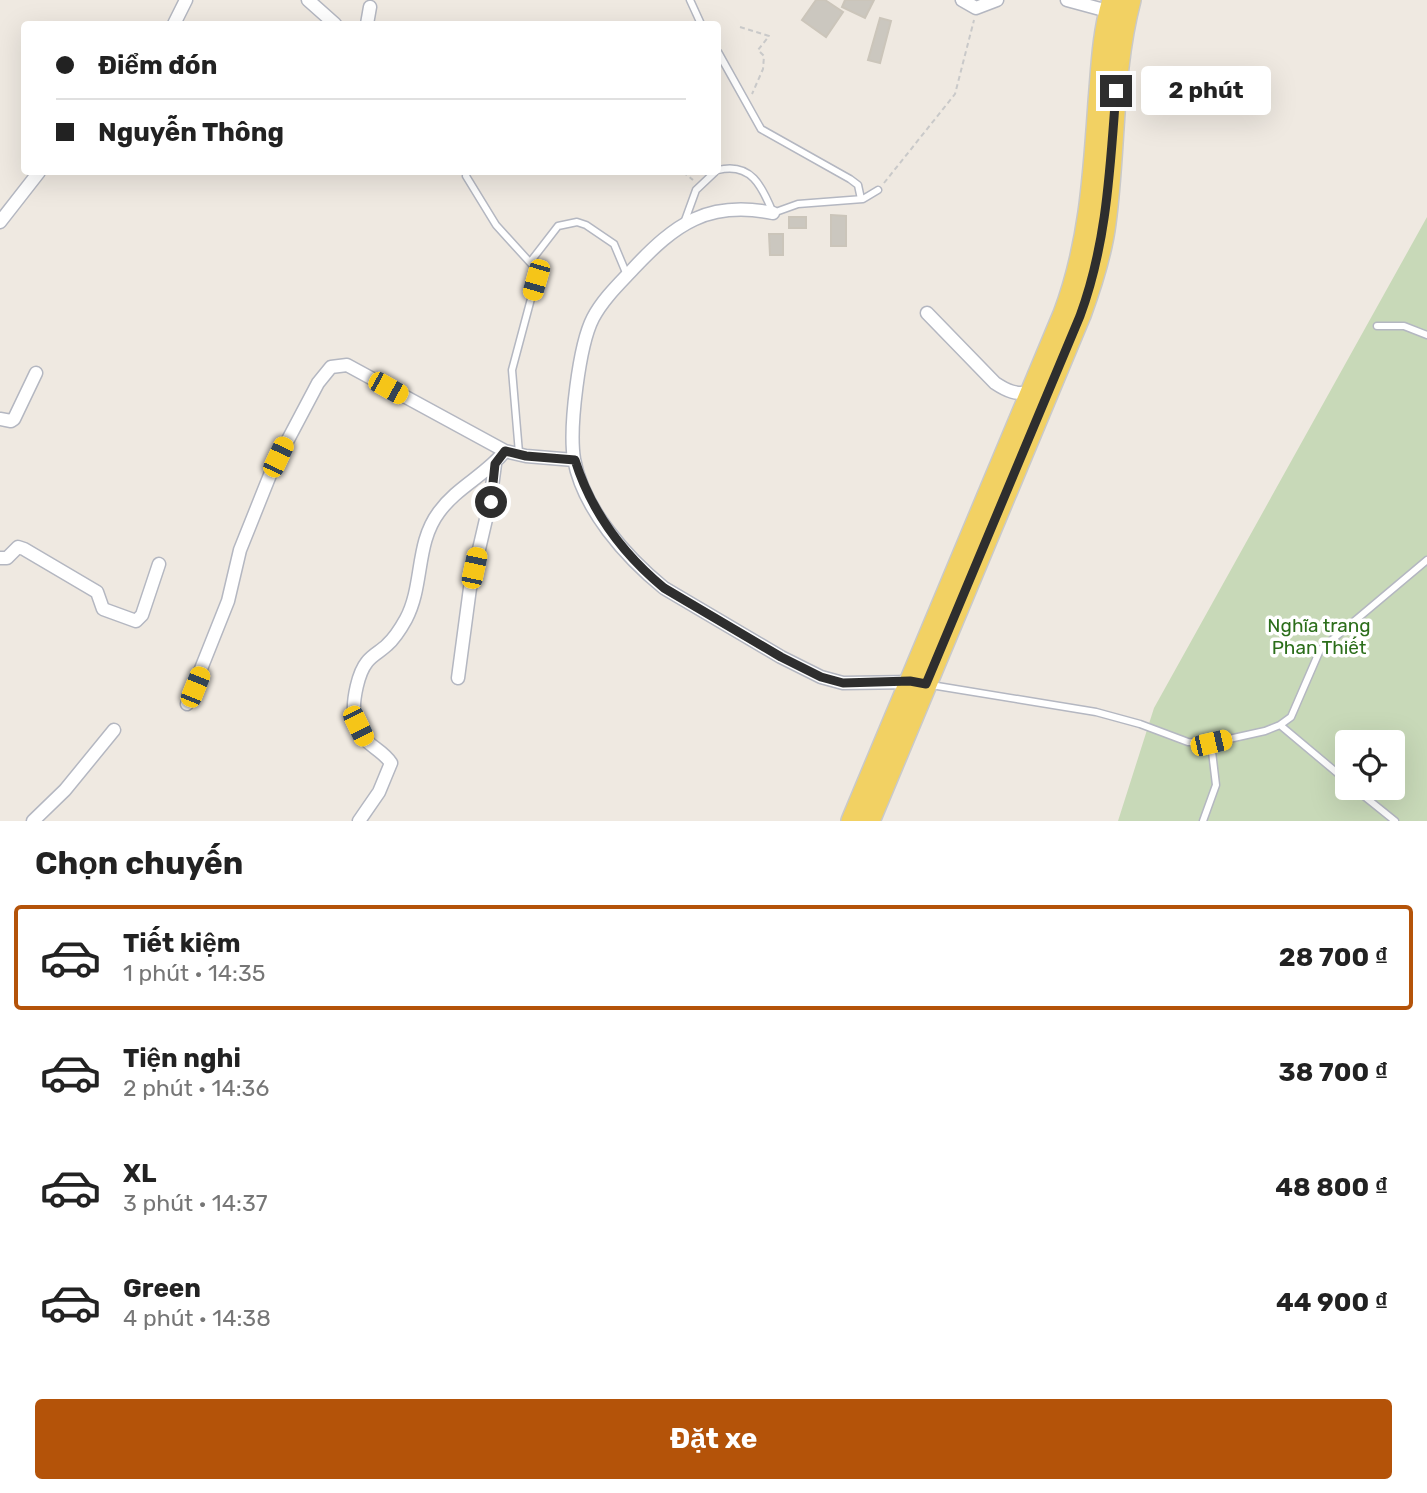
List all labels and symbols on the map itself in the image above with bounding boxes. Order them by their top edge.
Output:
callout: 2 phút [1140,66,1270,116]
route end [1100,75,1132,107]
car [521,257,552,303]
car [365,369,412,407]
car [260,434,297,480]
route start [475,486,507,518]
car [460,545,489,591]
park label: Nghĩa trang Phan Thiết [1267,614,1371,659]
car [178,664,213,710]
car [340,703,377,749]
car [1189,728,1234,758]

